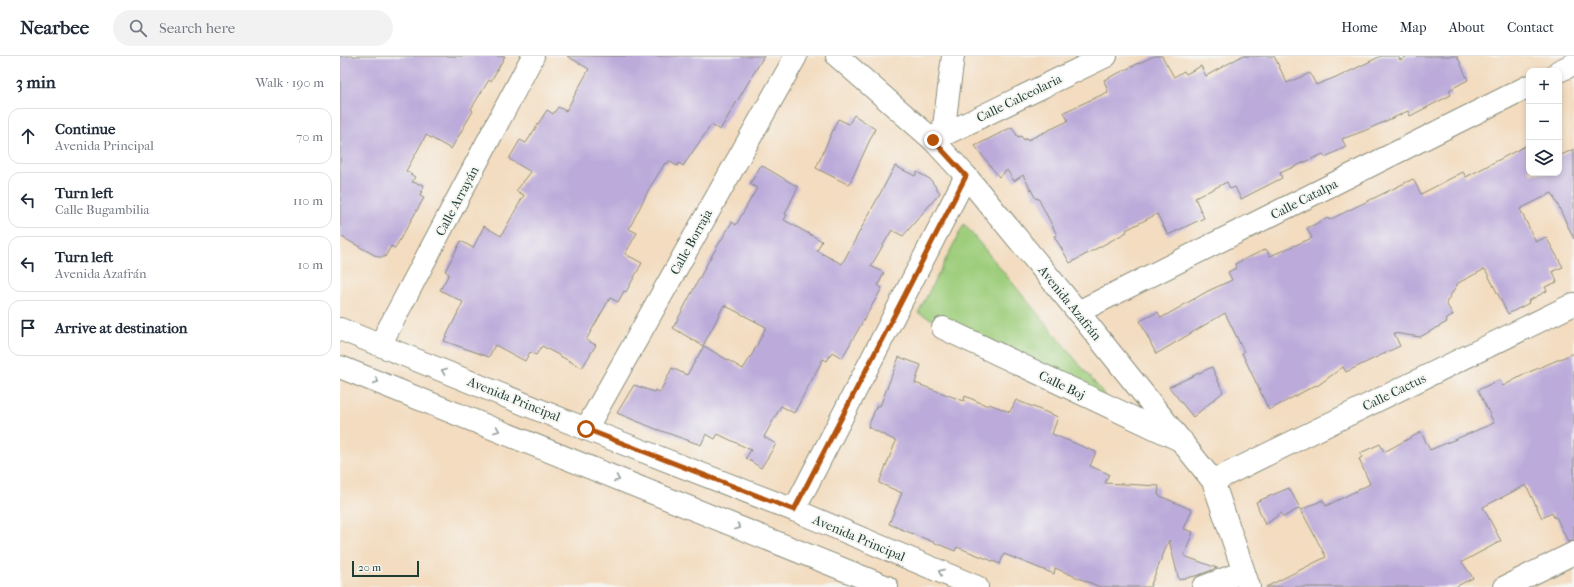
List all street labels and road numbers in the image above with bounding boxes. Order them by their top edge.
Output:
street label: Calle Calceolaria [974,70,1065,125]
street label: Calle Arrayán [432,163,482,238]
street label: Calle Catalpa [1268,175,1341,222]
street label: Calle Borraja [667,206,716,277]
street label: Avenida Azafrán [1035,262,1105,344]
street label: Calle Boj [1037,367,1087,403]
street label: Calle Cactus [1360,370,1428,414]
street label: Avenida Principal [464,373,563,425]
street label: Avenida Principal [810,511,908,564]

